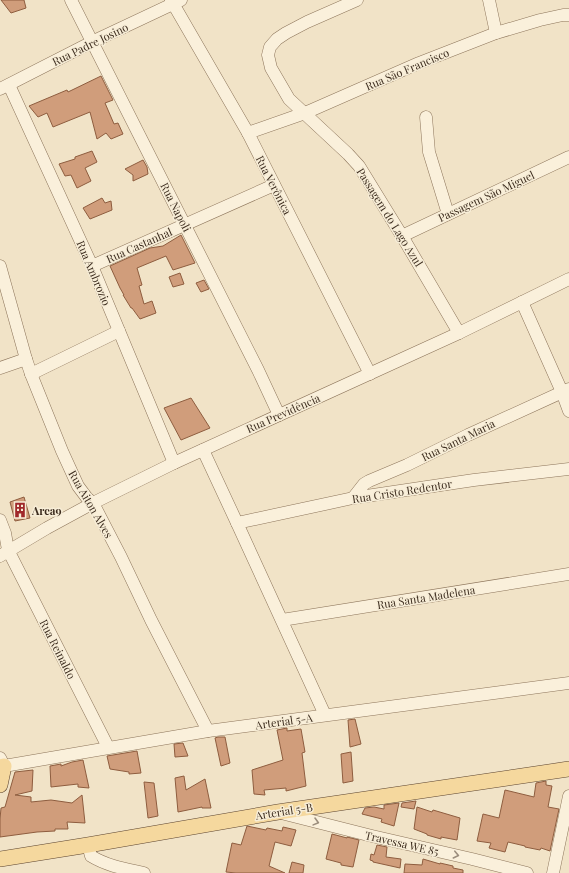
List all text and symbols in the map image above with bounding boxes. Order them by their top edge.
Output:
street label: Rua Padre Josino [49,19,131,69]
street label: Rua São Francisco [363,45,451,93]
street label: Rua Verônica [253,153,296,218]
street label: Passagem do Lago Azul [353,165,427,269]
street label: Passagem São Miguel [435,167,537,225]
street label: Rua Napoli [157,180,195,234]
street label: Rua Castanhal [104,224,174,266]
street label: Rua Ambrozio [74,238,114,308]
street label: Rua Previdência [244,390,323,436]
street label: Rua Santa Maria [419,415,498,464]
street label: Rua Aiton Alves [65,467,117,541]
street label: Rua Cristo Redentor [351,476,453,506]
building icon: Area9 [11,501,29,519]
place label: Area9 [31,503,62,518]
street label: Rua Santa Madelena [376,582,477,612]
street label: Rua Reinaldo [37,617,79,681]
street label: Arterial 5-A [253,710,314,733]
street label: Arterial 5-B [253,799,314,823]
one-way arrow [313,817,319,825]
street label: Travessa WE 85 [364,827,441,859]
one-way arrow [453,851,459,859]

